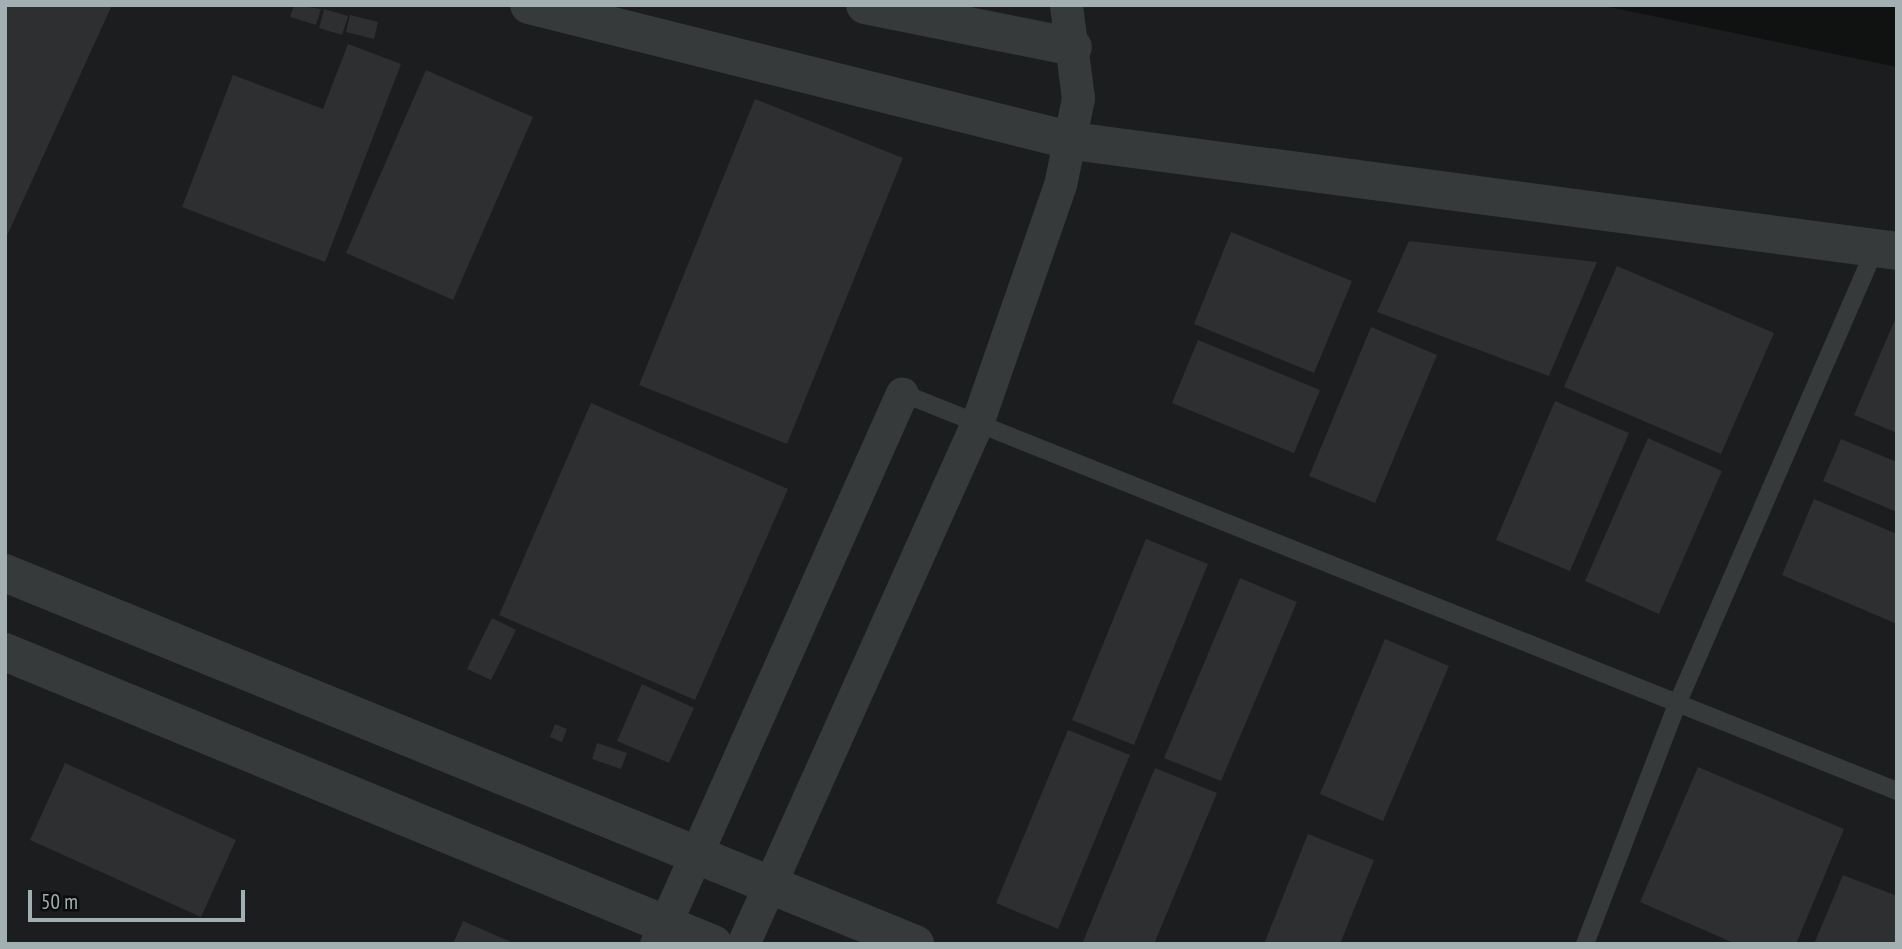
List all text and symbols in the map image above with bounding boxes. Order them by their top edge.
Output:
scale bar [32,876,248,920]
text: 50 m [41,888,78,915]

